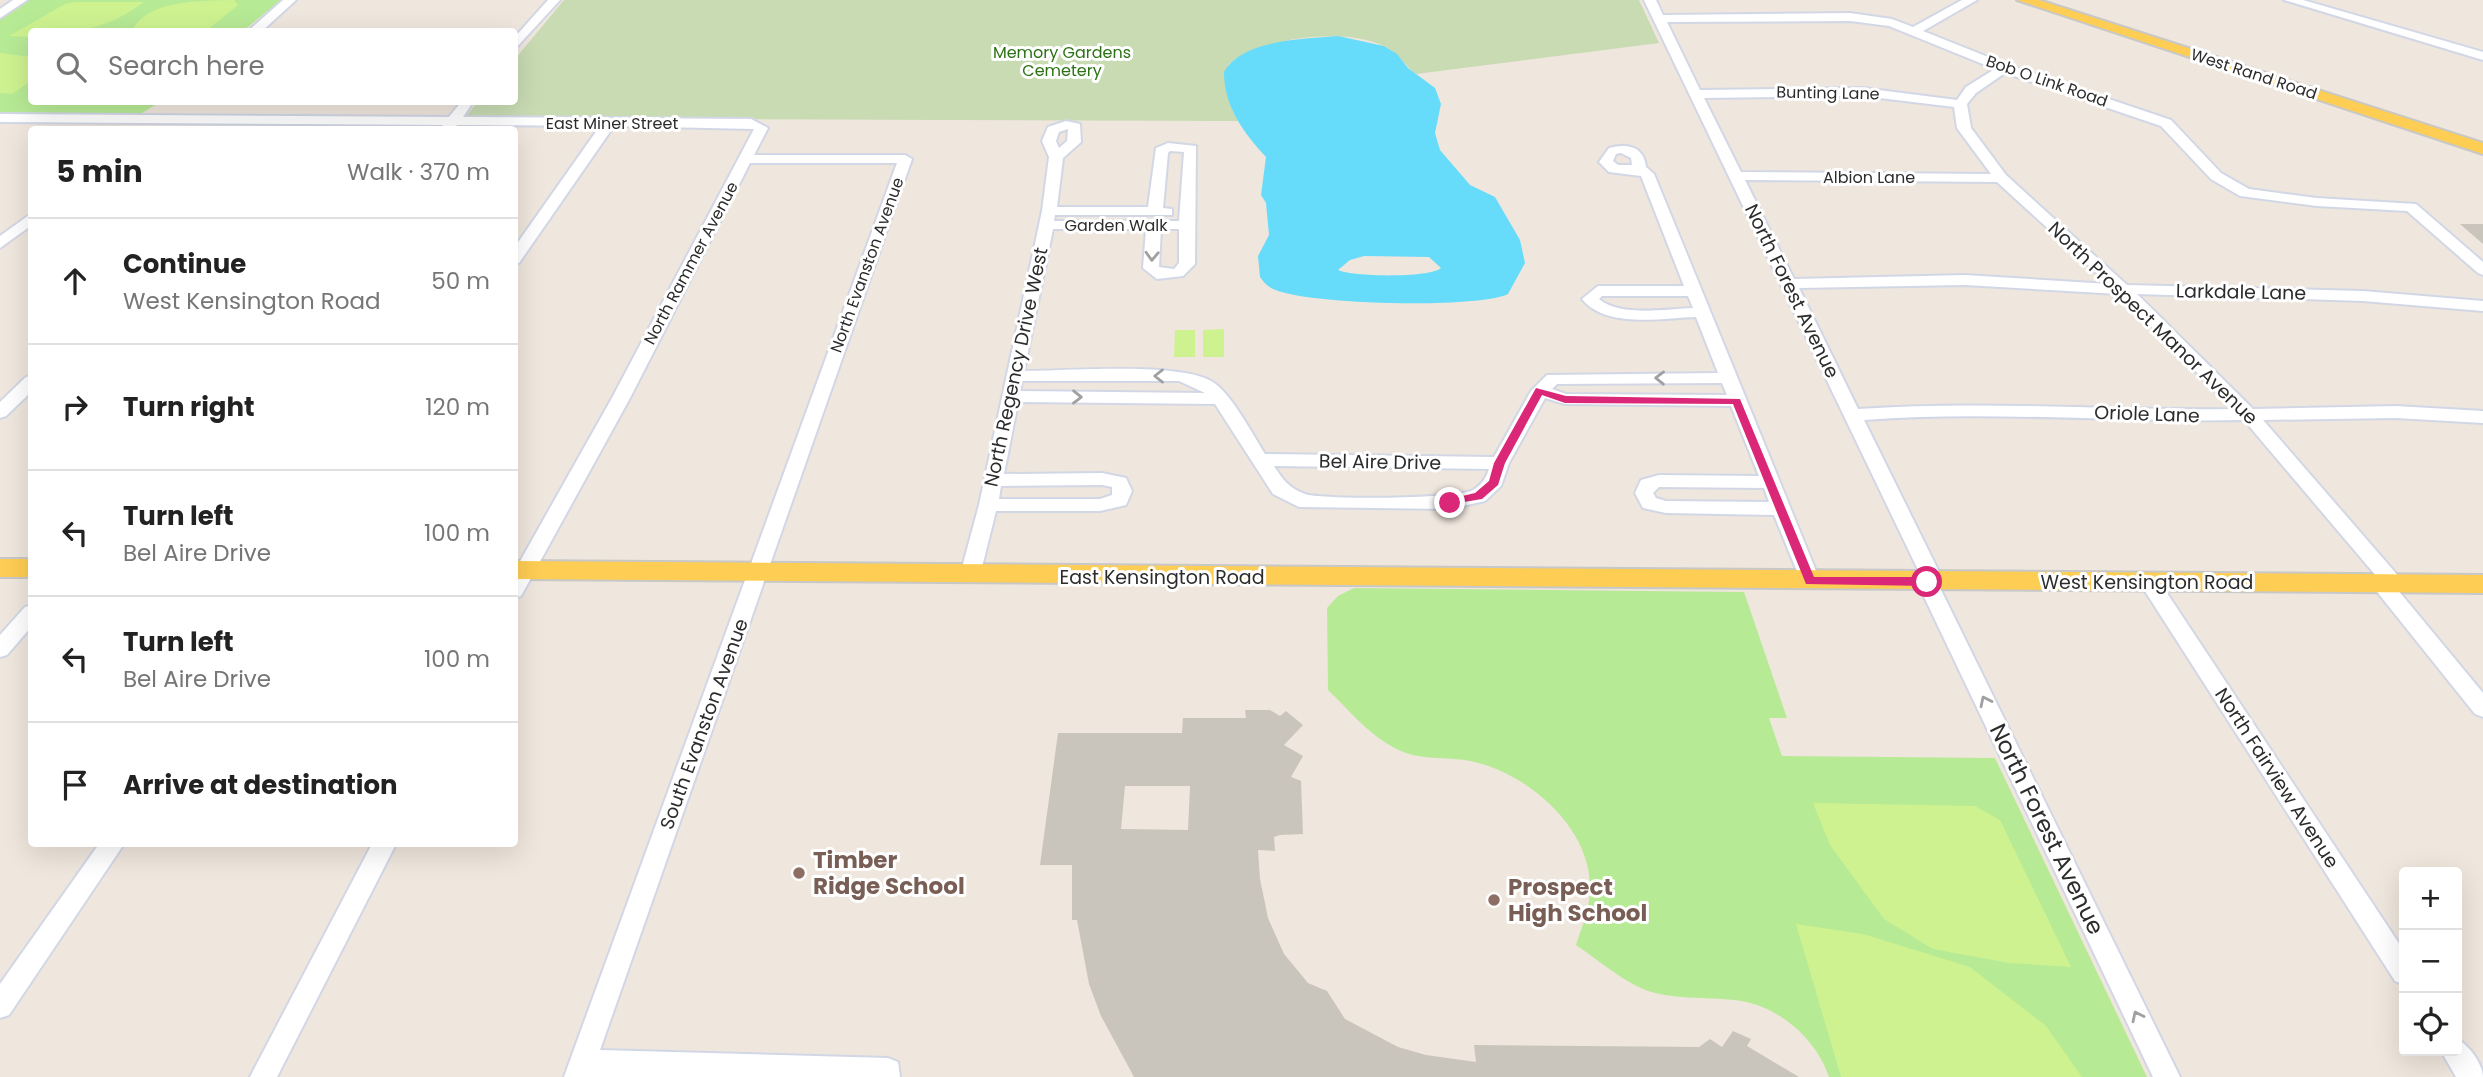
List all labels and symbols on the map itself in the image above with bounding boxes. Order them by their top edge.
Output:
park label: Memory Gardens Cemetery [993,41,1131,82]
street label: West Rand Road [2188,43,2320,105]
street label: Bob O Link Road [1983,49,2111,113]
street label: Bunting Lane [1776,81,1880,105]
street label: East Miner Street [546,112,678,135]
street label: Albion Lane [1823,166,1915,189]
street label: North Evanston Avenue [825,174,909,356]
street label: North Rammer Avenue [638,177,744,349]
street label: North Forest Avenue [1738,199,1846,383]
street label: Garden Walk [1064,214,1168,237]
street label: North Prospect Manor Avenue [2042,215,2264,431]
street label: North Regency Drive West [977,245,1055,489]
one-way arrow [1145,251,1160,262]
street label: Larkdale Lane [2176,277,2306,307]
one-way arrow [1154,368,1164,384]
one-way arrow [1654,370,1665,386]
one-way arrow [1073,389,1083,405]
street label: Oriole Lane [2094,399,2200,429]
street label: Bel Aire Drive [1319,447,1441,477]
route end [1434,487,1465,518]
street label: East Kensington Road [1059,564,1265,591]
route start [1911,566,1942,597]
street label: West Kensington Road [2041,569,2253,596]
street label: South Evanston Avenue [653,615,755,833]
street label: North Fairview Avenue [2208,683,2346,873]
one-way arrow [1979,696,1993,708]
street label: North Forest Avenue [1982,718,2112,940]
place label: Timber Ridge School [813,844,965,902]
marker: Timber Ridge School [791,865,807,881]
place label: Prospect High School [1508,871,1647,929]
marker: Prospect High School [1486,892,1502,908]
one-way arrow [2132,1011,2146,1023]

